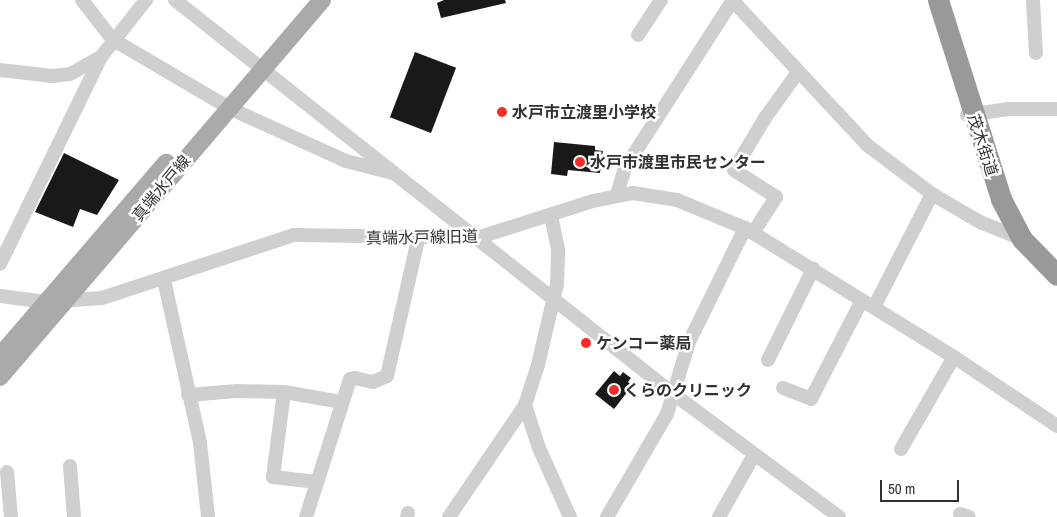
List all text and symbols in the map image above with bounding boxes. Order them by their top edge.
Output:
place label: 水戸市立渡里小学校 [512,102,656,122]
marker: 水戸市立渡里小学校 [496,106,508,118]
street label: 茂木街道 [964,112,1002,178]
street label: 真端水戸線 [128,151,194,225]
place label: 水戸市渡里市民センター [590,152,766,172]
marker: 水戸市渡里市民センター [574,156,586,168]
street label: 真端水戸線旧道 [366,226,478,248]
place label: ケンコー薬局 [596,333,692,353]
marker: ケンコー薬局 [580,337,592,349]
place label: くらのクリニック [624,380,752,400]
marker: くらのクリニック [608,384,620,396]
scale bar [882,470,961,502]
text: 50 m [888,478,915,499]

